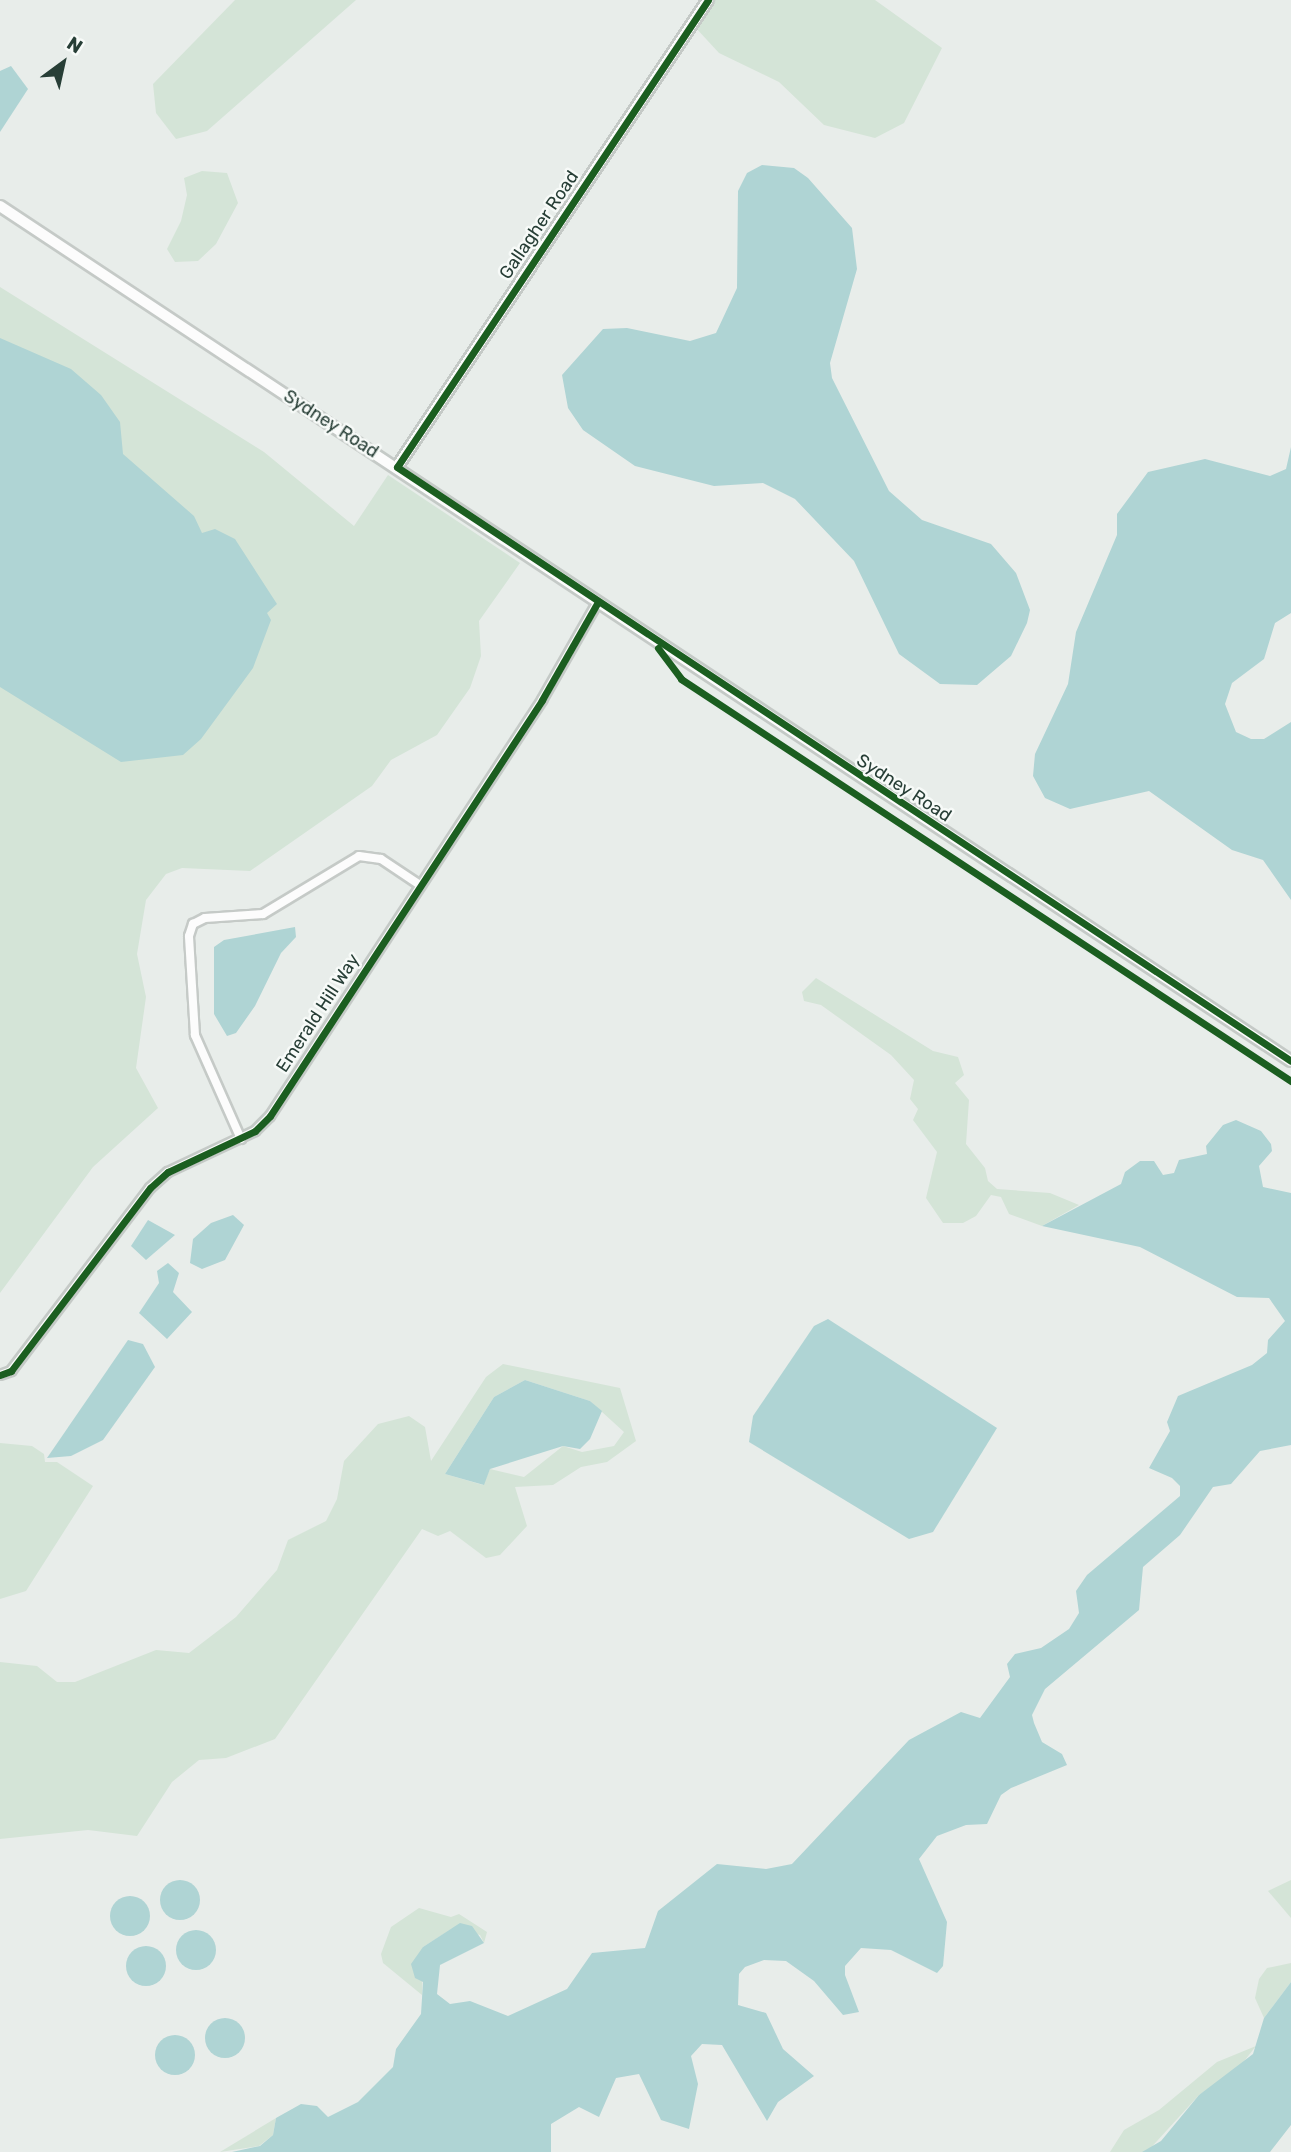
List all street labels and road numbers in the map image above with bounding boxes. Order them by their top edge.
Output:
street label: Gallagher Road [495,166,583,284]
street label: Sydney Road [279,385,383,463]
street label: Sydney Road [852,749,956,827]
street label: Emerald Hill Way [272,950,364,1076]

